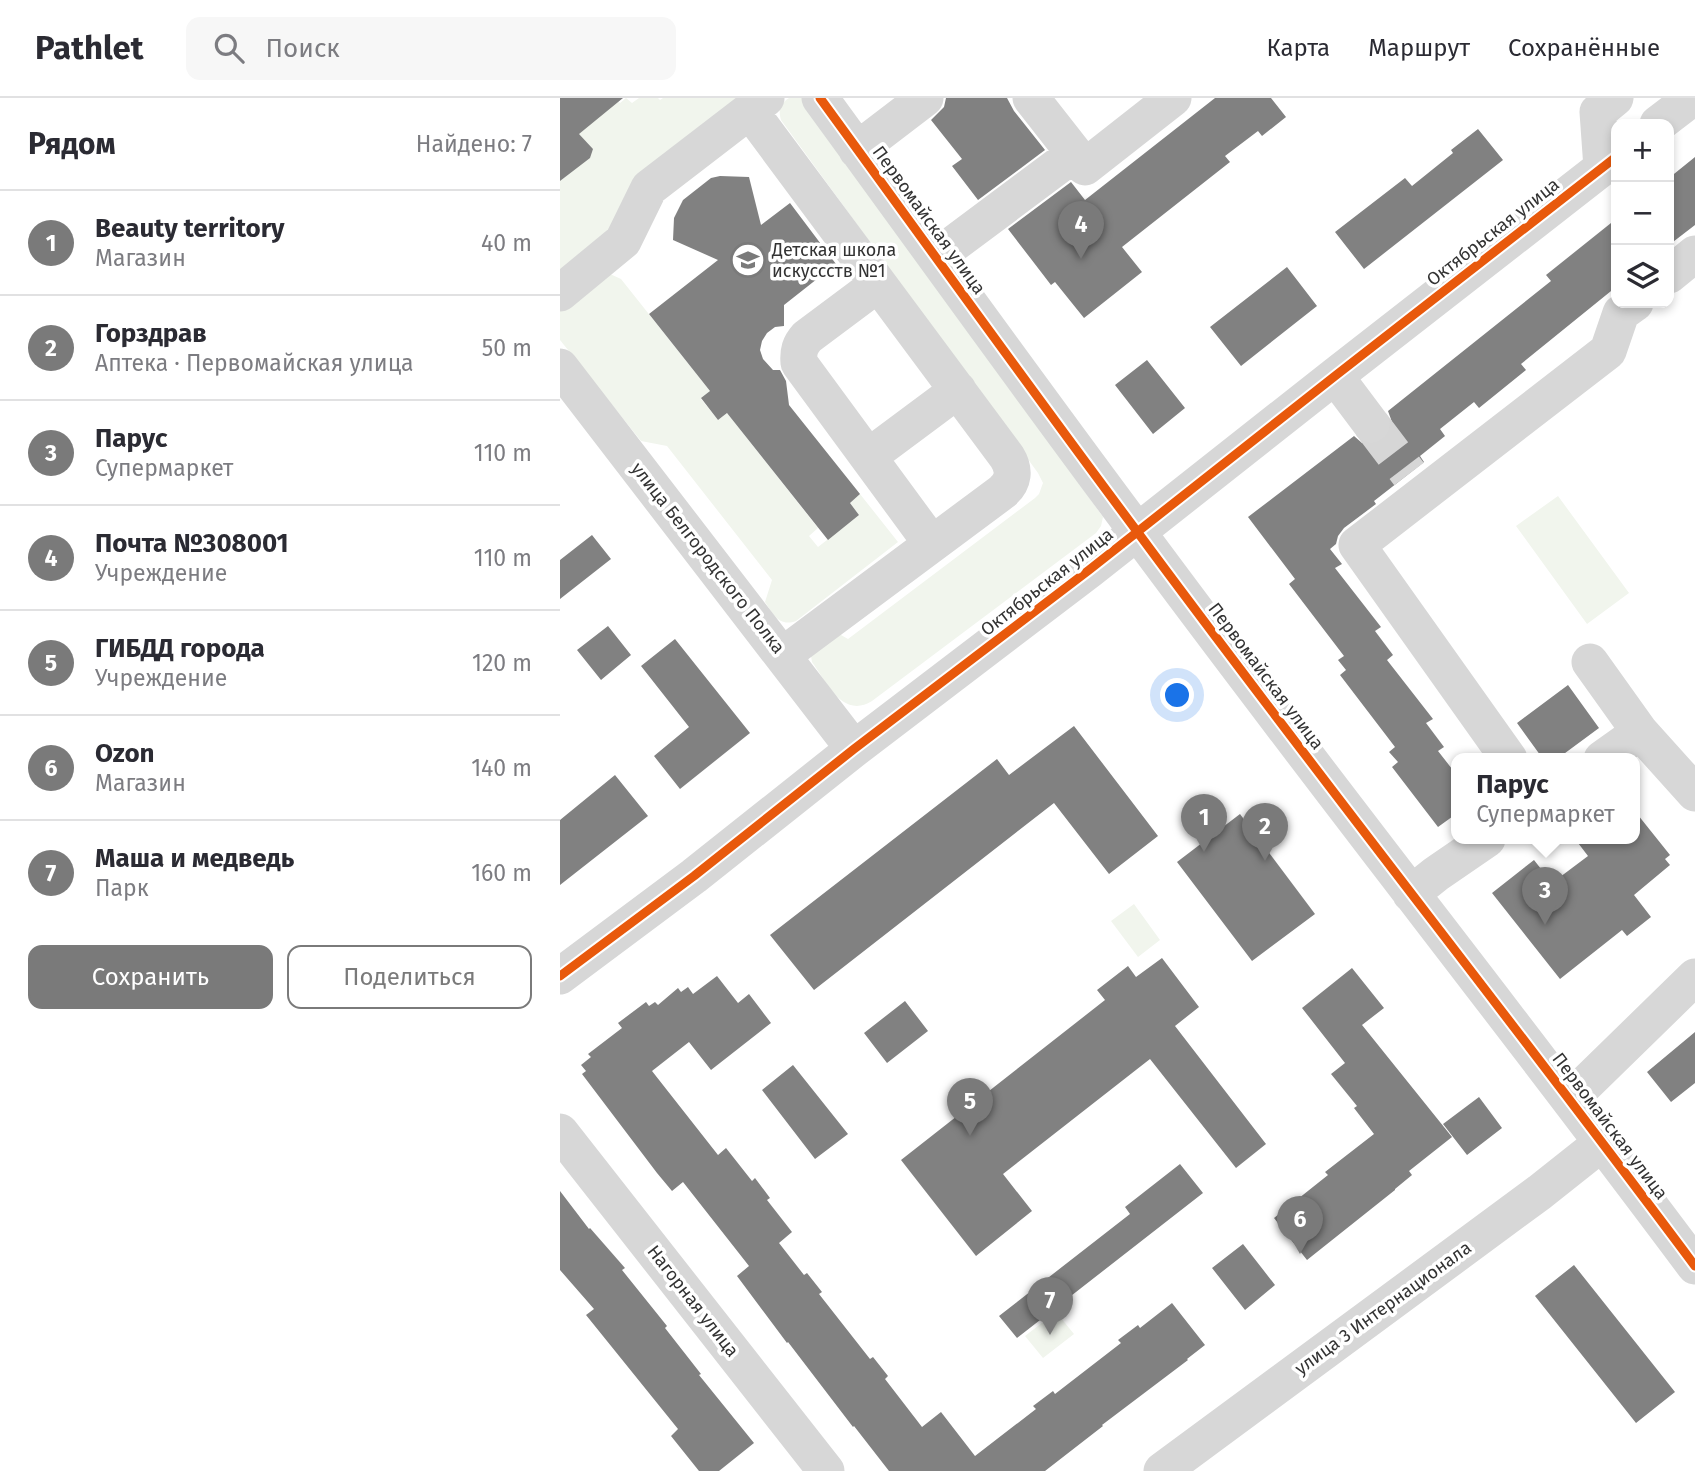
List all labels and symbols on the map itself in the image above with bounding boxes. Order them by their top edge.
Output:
street label: Первомайская улица [868,141,990,299]
street label: Октябрьская улица [1422,173,1564,291]
pin: 4 [1058,201,1104,259]
place label: Детская школа искуссств №1 [771,239,896,282]
school or university icon: Детская школа искуссств №1 [729,241,767,279]
street label: улица Белгородского Полка [626,458,790,658]
street label: Октябрьская улица [976,523,1118,641]
street label: Первомайская улица [1204,598,1328,754]
your location [1160,678,1194,712]
pin: 1 [1181,794,1227,852]
pin: 2 [1242,803,1288,861]
pin: 3 [1522,867,1568,925]
street label: Первомайская улица [1548,1048,1672,1204]
pin: 5 [947,1078,993,1136]
pin: 6 [1277,1196,1323,1254]
street label: улица 3 Интернационала [1290,1237,1476,1379]
street label: Нагорная улица [643,1241,743,1361]
pin: 7 [1027,1277,1073,1335]

